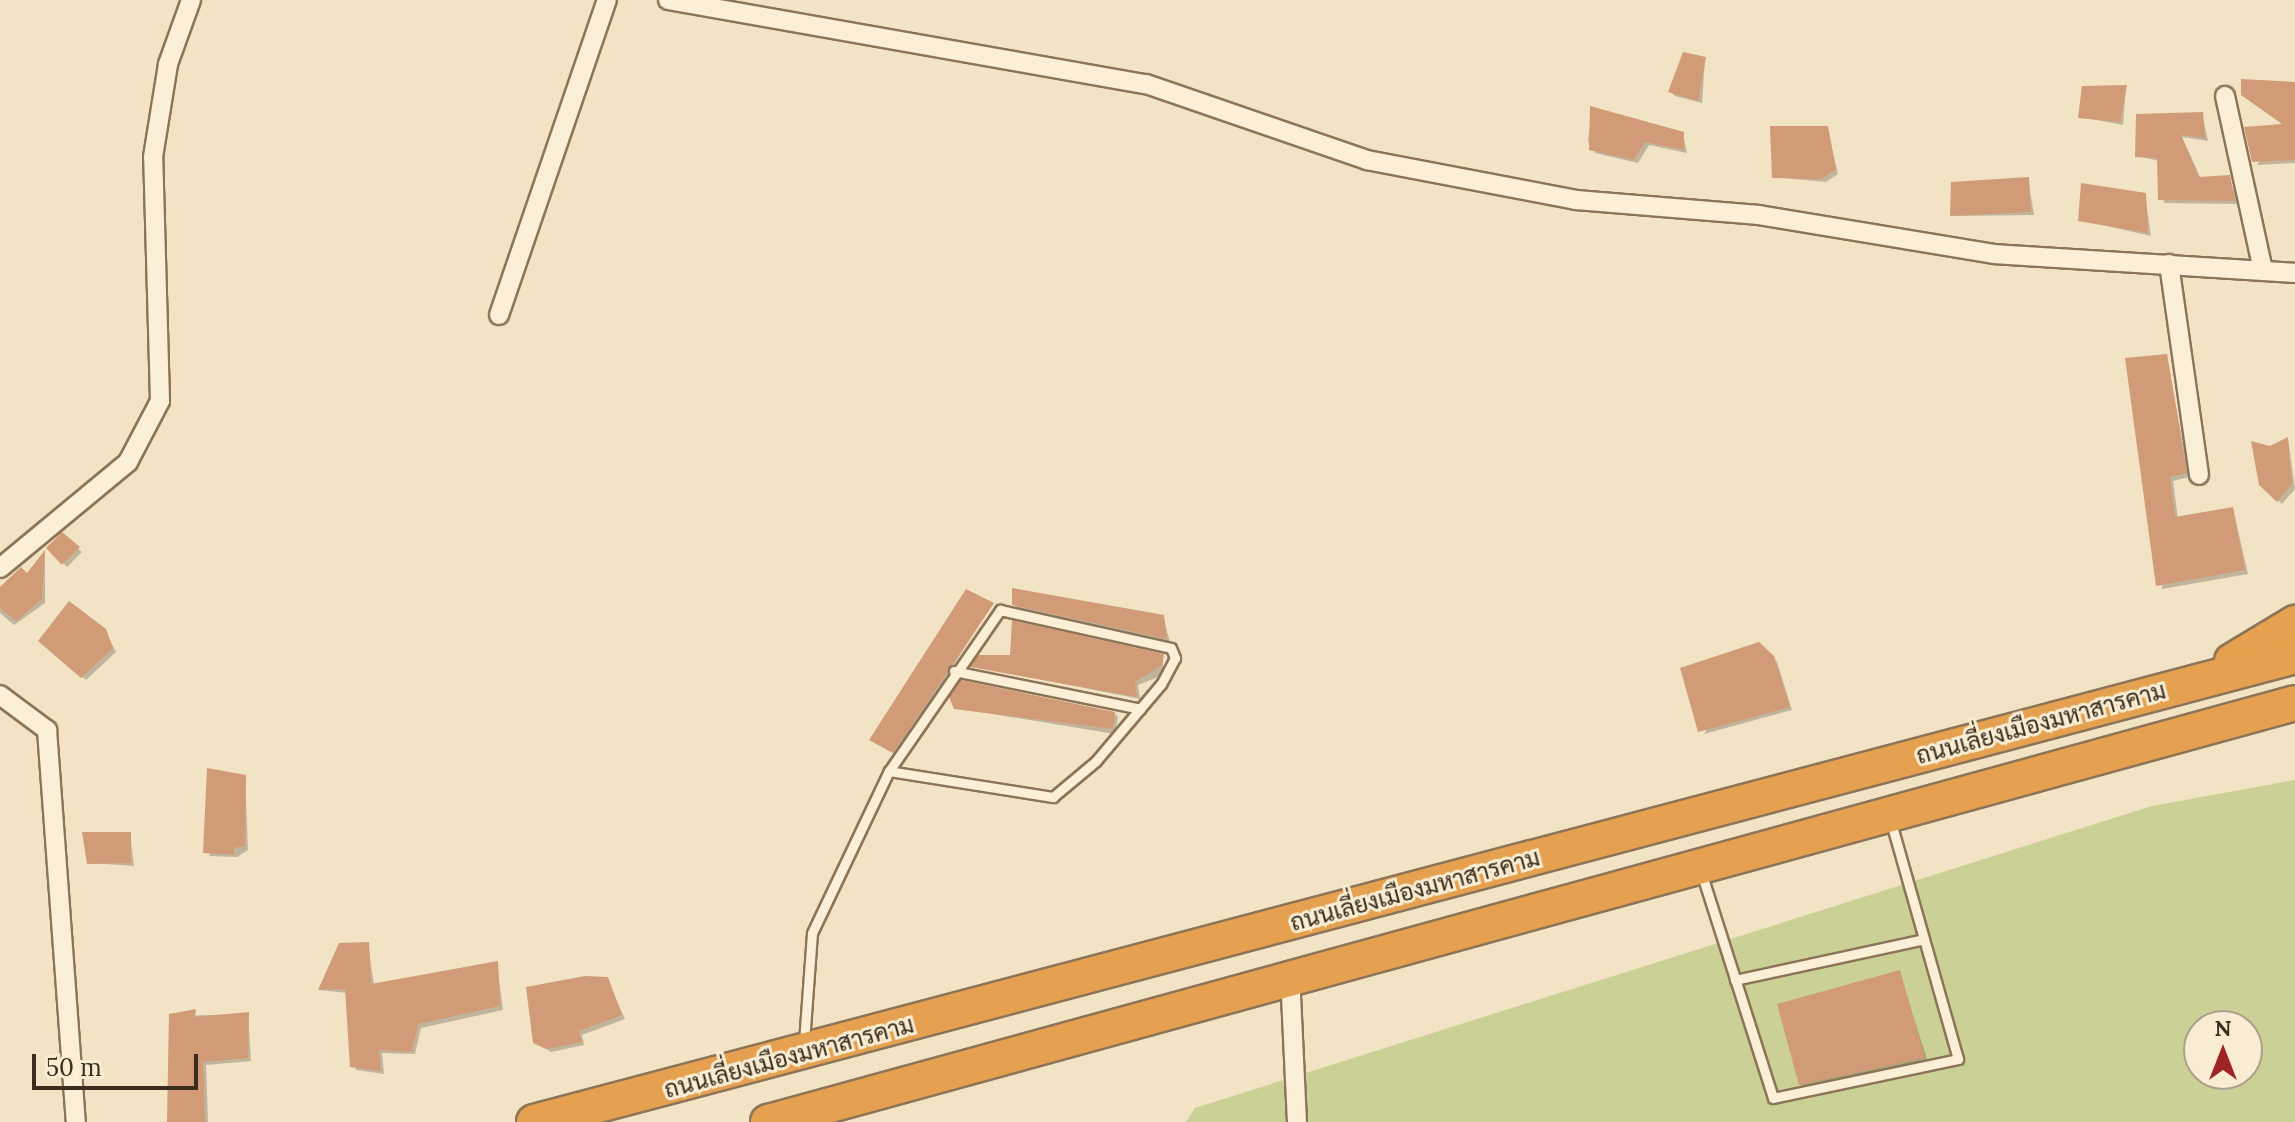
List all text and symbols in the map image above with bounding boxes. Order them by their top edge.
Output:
street label: ถนนเลี่ยงเมืองมหาสารคาม [1913,676,2169,770]
street label: ถนนเลี่ยงเมืองมหาสารคาม [1287,843,1543,937]
street label: ถนนเลี่ยงเมืองมหาสารคาม [661,1010,917,1104]
north arrow [2183,1010,2263,1090]
text: N [2214,1014,2232,1042]
scale bar [36,1038,202,1088]
text: 50 m [46,1052,102,1083]

